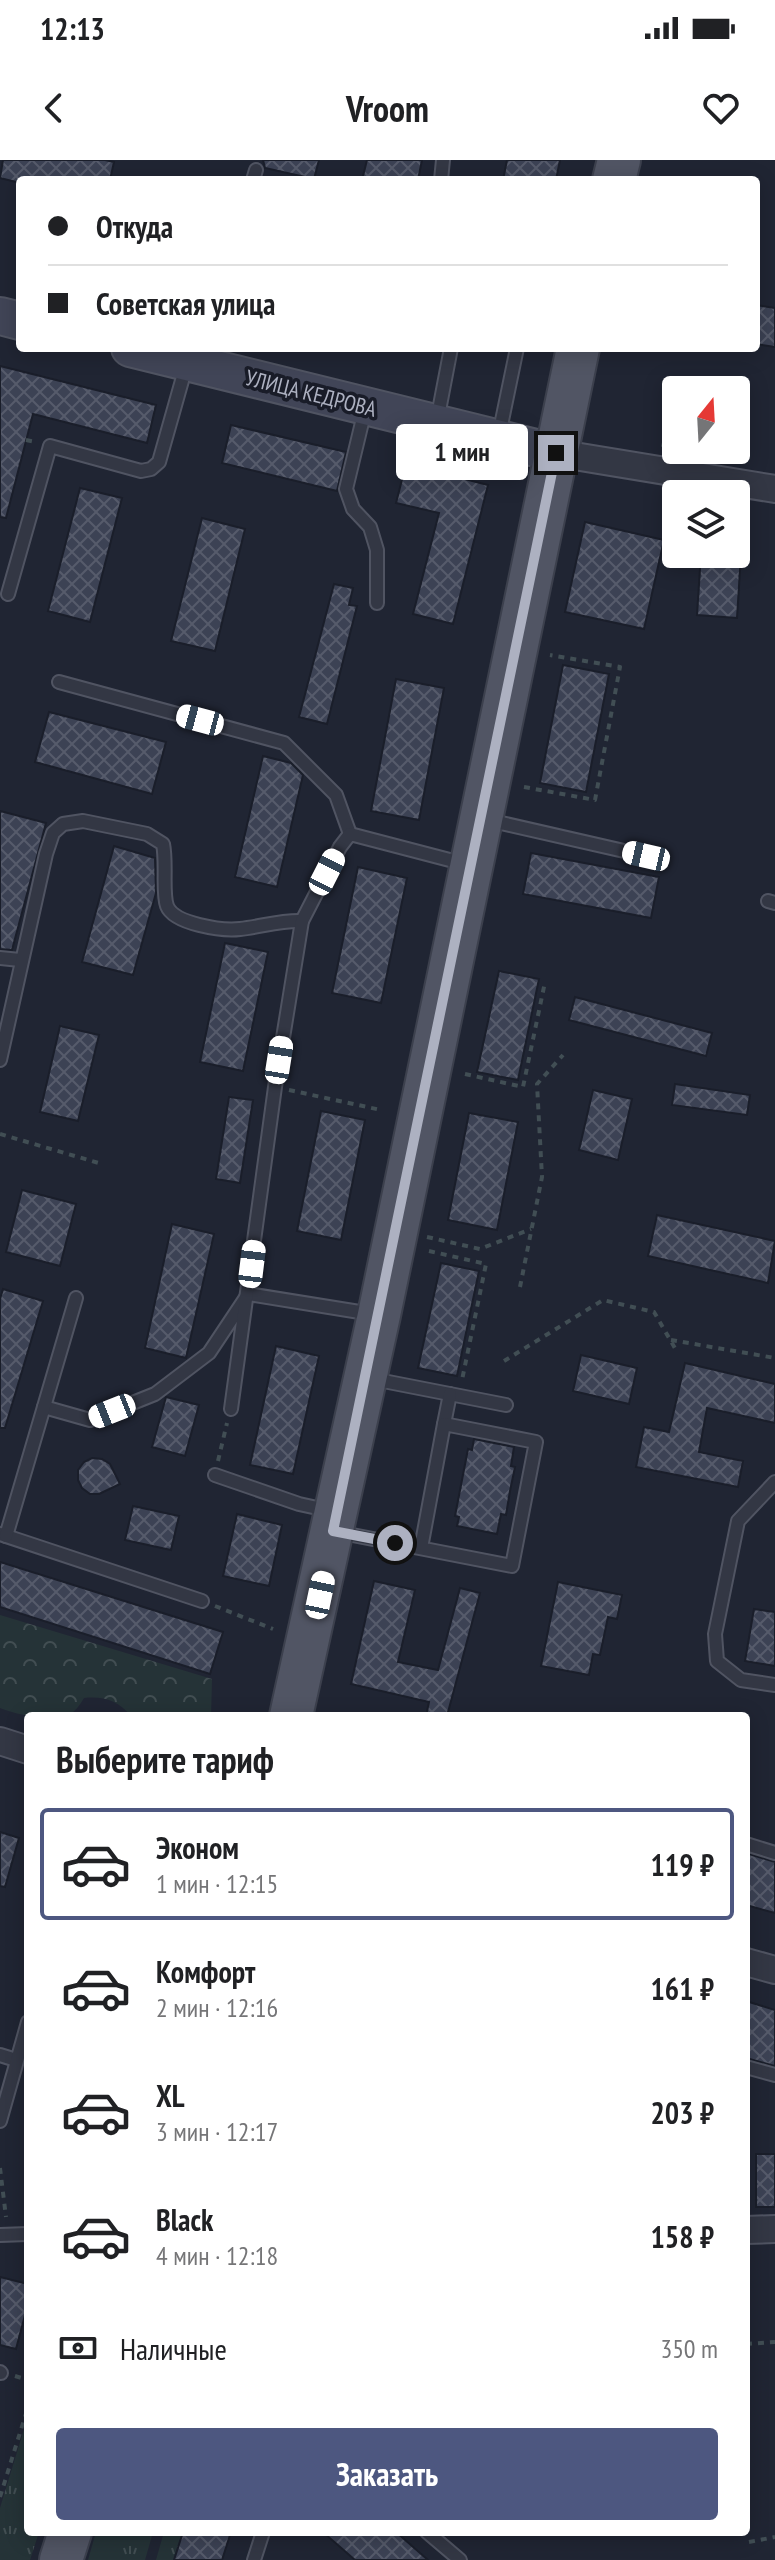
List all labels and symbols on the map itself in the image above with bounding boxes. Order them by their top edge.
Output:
street label: УЛИЦА КЕДРОВА [243,363,380,423]
north arrow [662,376,750,464]
callout: 1 мин [396,425,528,481]
route end [538,435,574,471]
car [174,702,226,738]
car [620,839,672,873]
car [305,845,349,899]
car [263,1034,295,1086]
car [237,1239,267,1289]
car [85,1391,139,1431]
route start [377,1525,413,1561]
car [303,1569,337,1621]

